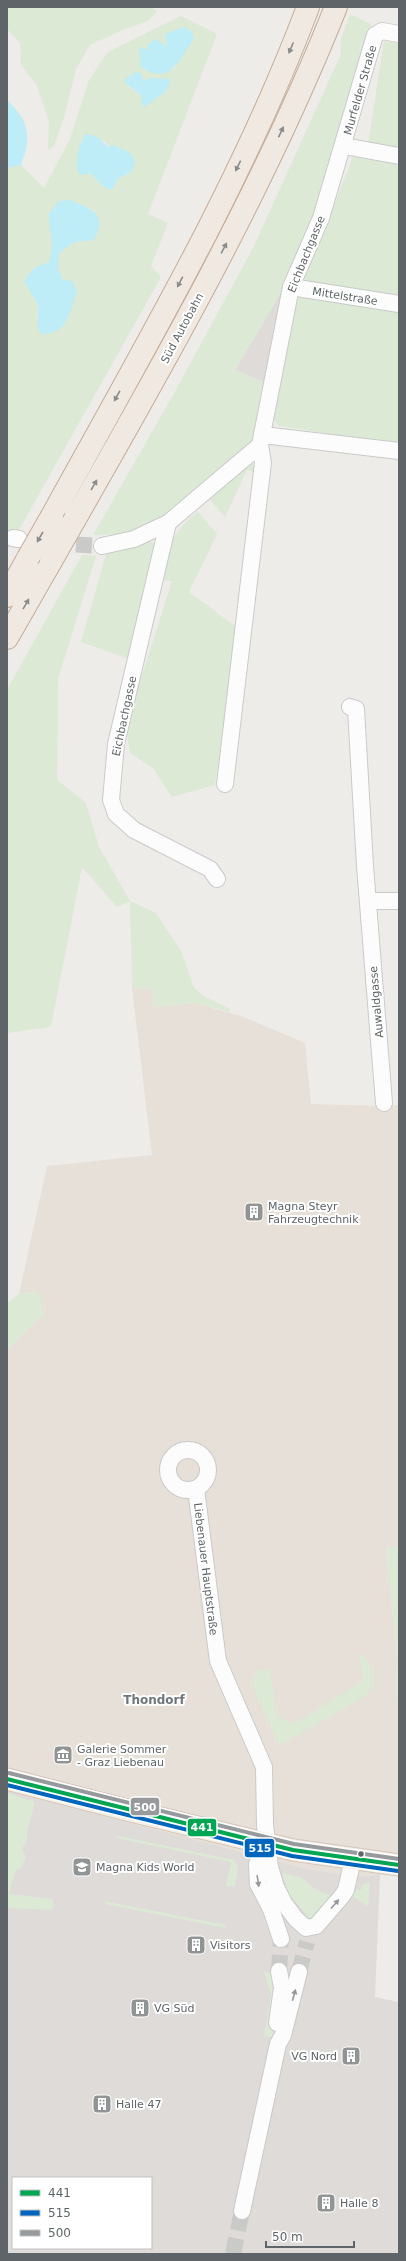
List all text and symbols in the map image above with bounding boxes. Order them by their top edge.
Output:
one-way arrow [288,42,294,54]
street label: Murfelder Straße [341,44,380,136]
one-way arrow [278,126,284,138]
one-way arrow [235,161,241,172]
street label: Eichbachgasse [285,214,328,295]
one-way arrow [221,243,227,254]
one-way arrow [176,277,183,288]
street label: Mittelstraße [311,285,379,308]
street label: Süd Autobahn [158,291,206,366]
one-way arrow [114,391,121,402]
one-way arrow [91,479,98,491]
one-way arrow [37,531,44,543]
one-way arrow [23,598,30,610]
street label: Eichbachgasse [110,675,139,757]
street label: Auwaldgasse [367,965,386,1039]
place label: Magna Steyr Fahrzeugtechnik [268,1200,359,1226]
building icon: Magna Steyr Fahrzeugtechnik [243,1201,265,1223]
street label: Liebenauer Hauptstraße [191,1502,220,1636]
district label: Thondorf [123,1693,186,1707]
place label: Galerie Sommer - Graz Liebenau [77,1743,167,1769]
museum icon: Galerie Sommer - Graz Liebenau [52,1744,74,1766]
line badge: 500 [130,1797,160,1816]
text: 500 [134,1801,157,1814]
line badge: 441 [187,1818,217,1837]
text: 441 [191,1821,213,1834]
line badge: 515 [244,1838,275,1858]
text: 515 [249,1842,271,1855]
unlabelled marker [356,1849,366,1859]
school or university icon: Magna Kids World [71,1856,93,1878]
place label: Magna Kids World [96,1861,194,1874]
one-way arrow [256,1874,262,1887]
one-way arrow [330,1900,339,1909]
building icon: Visitors [185,1934,207,1956]
place label: Visitors [210,1939,251,1952]
one-way arrow [291,1989,297,2001]
building icon: VG Süd [129,1997,151,2019]
place label: VG Süd [154,2002,194,2015]
building icon: VG Nord [340,2045,362,2067]
place label: VG Nord [291,2050,337,2063]
building icon: Halle 47 [91,2093,113,2115]
place label: Halle 47 [116,2098,161,2111]
legend [12,2177,152,2249]
text: 441 [48,2186,71,2200]
building icon: Halle 8 [315,2192,337,2214]
place label: Halle 8 [340,2197,378,2210]
text: 515 [48,2206,71,2220]
scale bar [266,2223,354,2249]
text: 500 [48,2226,71,2240]
text: 50 m [272,2230,303,2244]

